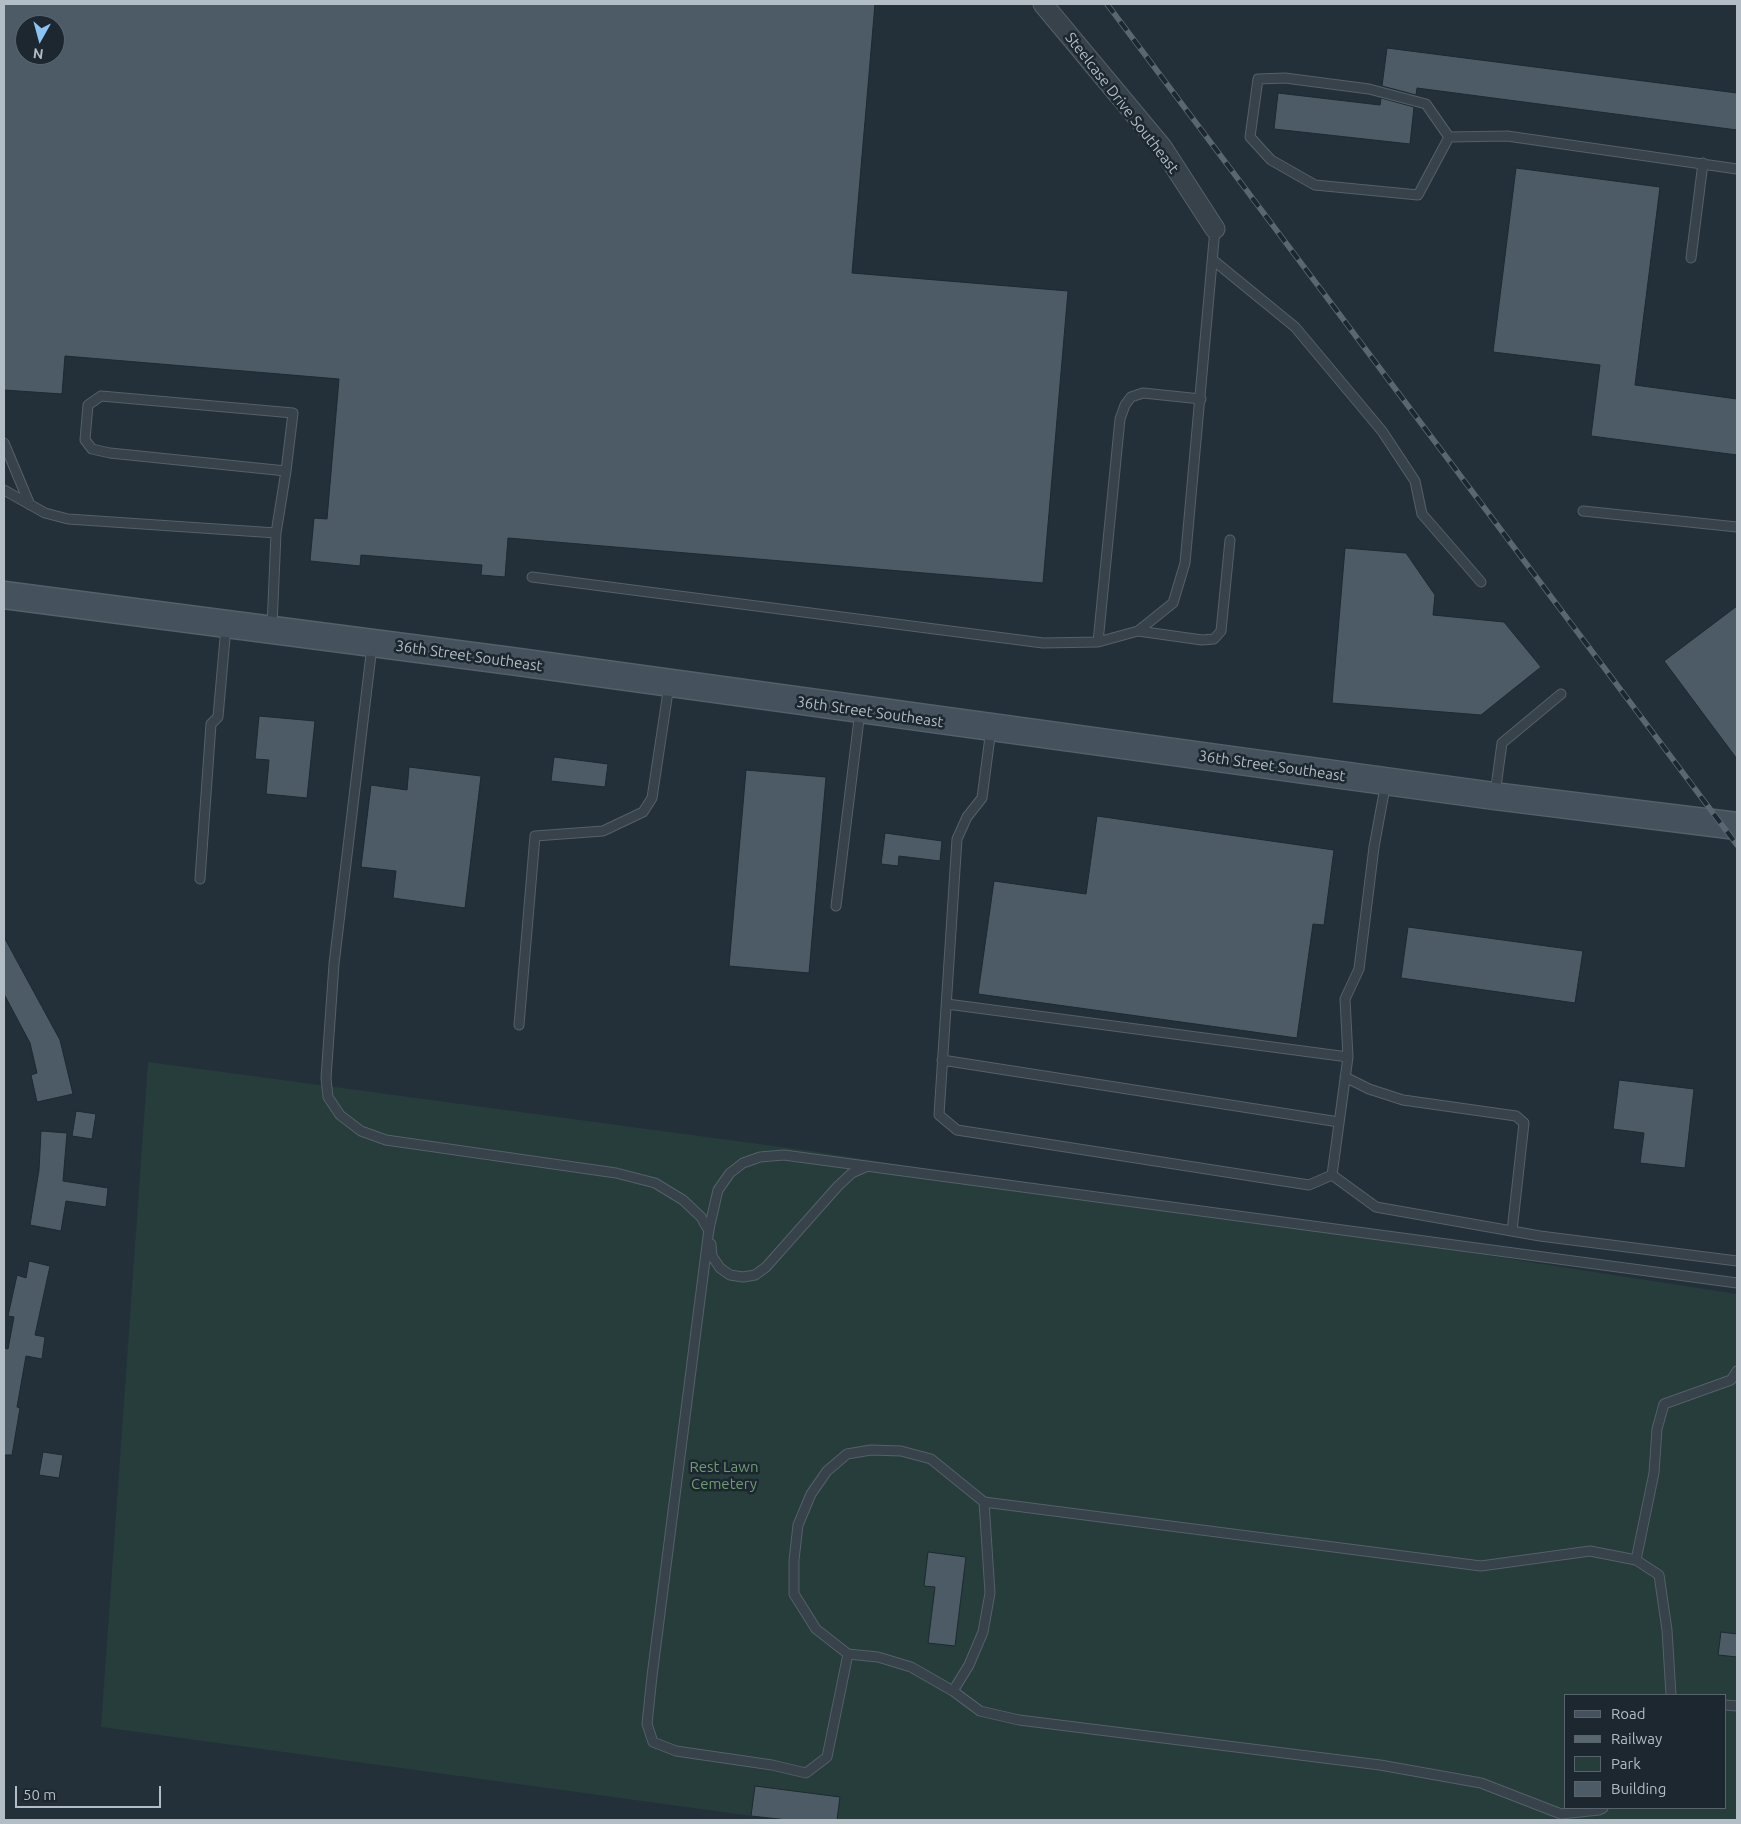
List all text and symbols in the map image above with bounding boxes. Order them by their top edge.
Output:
north arrow [15,15,65,65]
street label: Steelcase Drive Southeast [1061,29,1183,177]
text: N [32,45,44,62]
street label: 36th Street Southeast [394,637,544,675]
street label: 36th Street Southeast [795,693,945,731]
street label: 36th Street Southeast [1197,747,1347,785]
park label: Rest Lawn Cemetery [690,1458,758,1493]
legend [1564,1694,1726,1809]
text: Road [1611,1705,1646,1722]
text: Railway [1611,1730,1662,1747]
text: Park [1611,1755,1641,1772]
scale bar [18,1776,164,1808]
text: Building [1611,1780,1666,1797]
text: 50 m [23,1786,56,1803]

